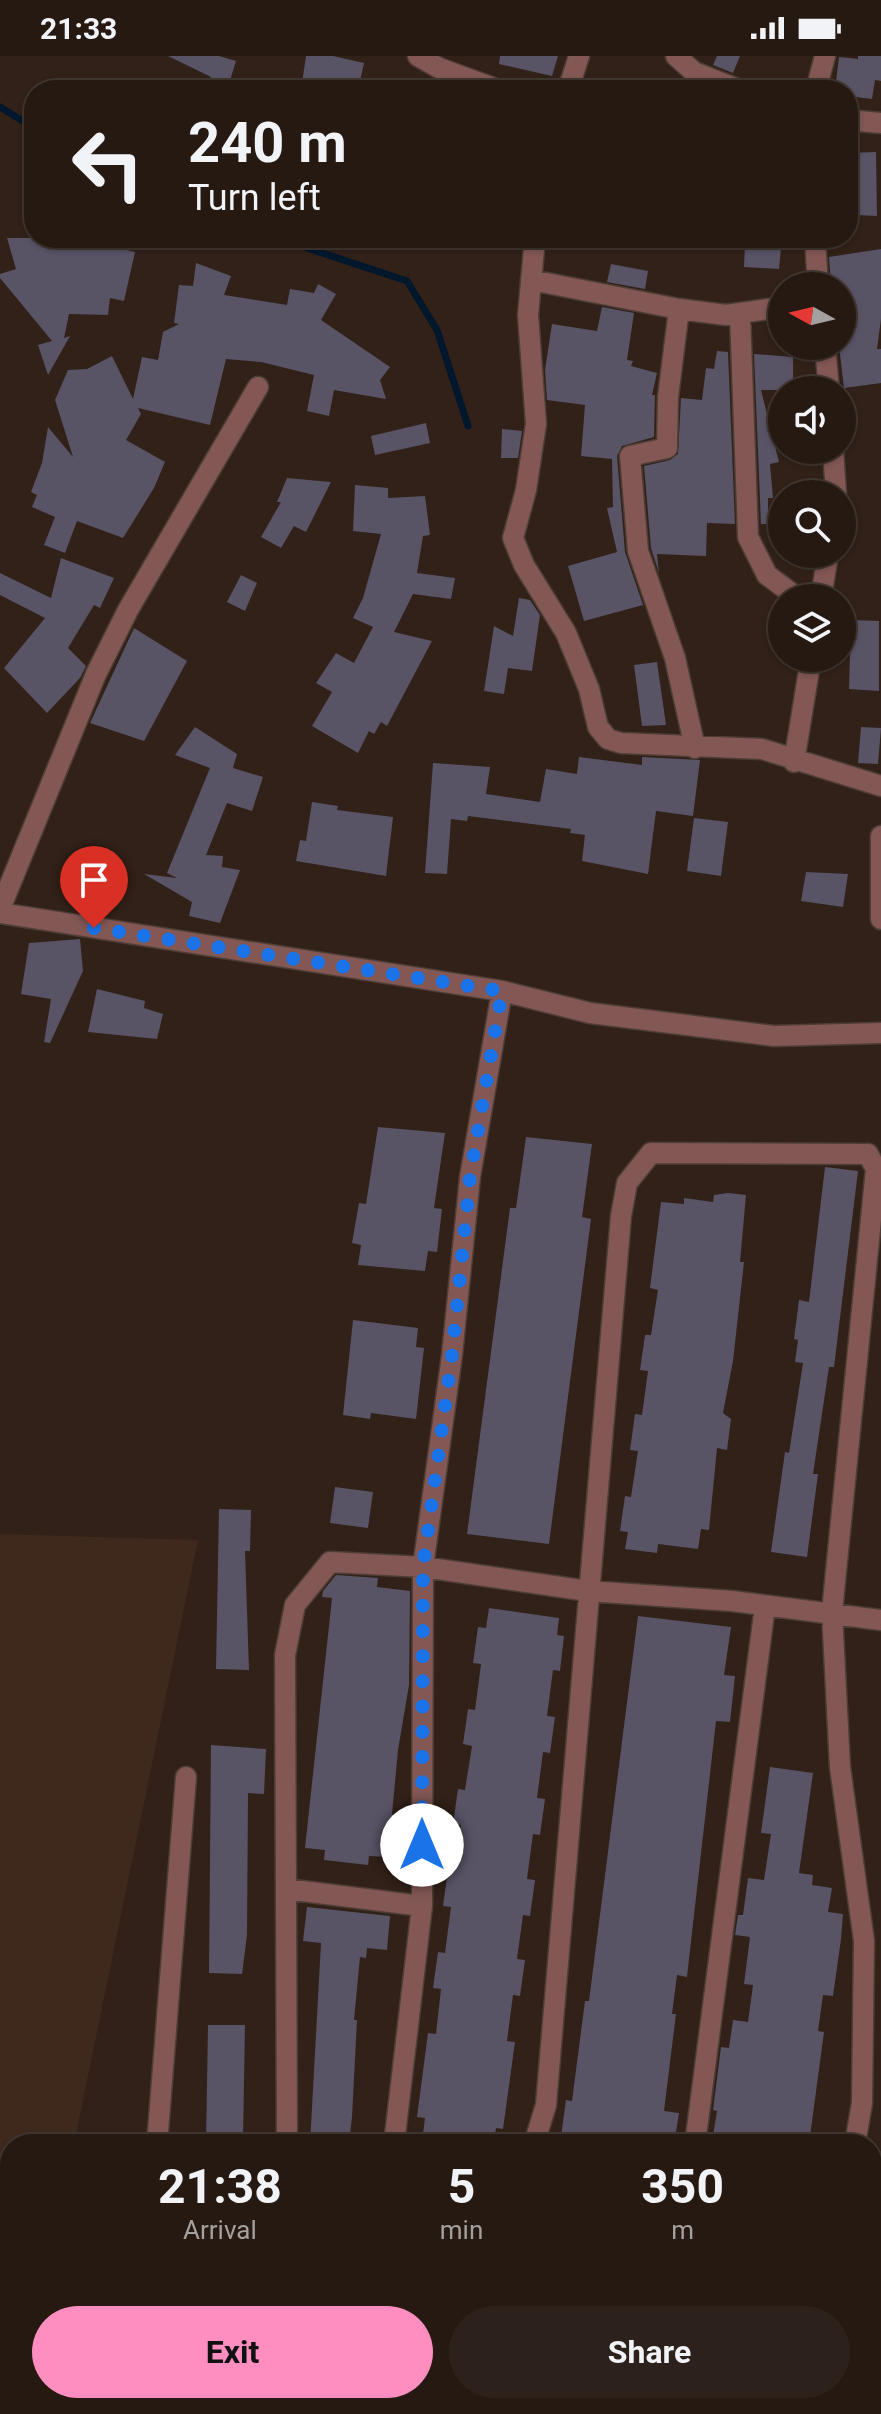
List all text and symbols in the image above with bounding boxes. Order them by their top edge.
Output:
text: 21:33 [40,11,117,46]
text: 240 m [188,110,347,176]
icon: left [56,112,160,216]
text: Turn left [188,177,321,219]
north arrow [768,272,856,360]
map controls [768,272,856,672]
button: sound [768,376,856,464]
button: search [768,480,856,568]
button: layers [768,584,856,672]
pin [60,846,128,928]
icon: arrive [72,858,116,902]
position arrow [380,1803,464,1887]
text: 21:38 [158,2158,282,2215]
text: 5 [448,2158,475,2215]
text: 350 [641,2158,724,2215]
text: Arrival [183,2215,257,2245]
text: min [440,2215,483,2245]
text: m [671,2215,694,2245]
button: Exit [32,2306,433,2398]
button: Share [449,2306,850,2398]

